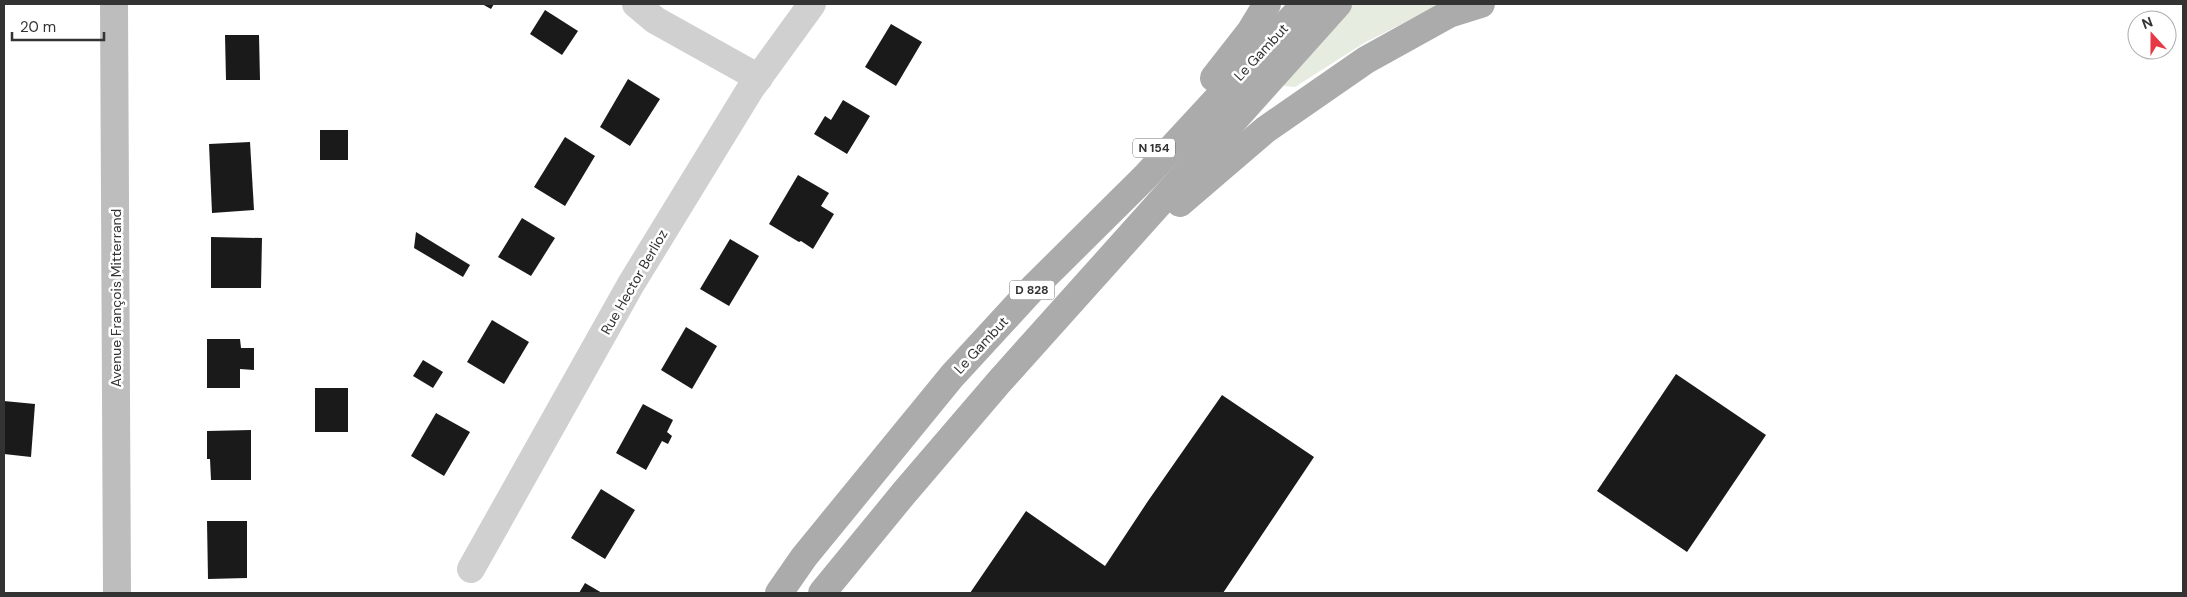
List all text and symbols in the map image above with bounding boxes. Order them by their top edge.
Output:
scale bar [12,10,105,42]
north arrow [2127,10,2177,60]
text: N [2139,13,2155,33]
text: 20 m [20,17,56,37]
street label: Le Gambut [1230,20,1292,84]
road number: N 154 [1133,138,1175,158]
street label: Avenue François Mitterrand [107,209,125,387]
street label: Rue Hector Berlioz [597,226,671,338]
road number: D 828 [1010,280,1054,300]
street label: Le Gambut [950,313,1012,377]

